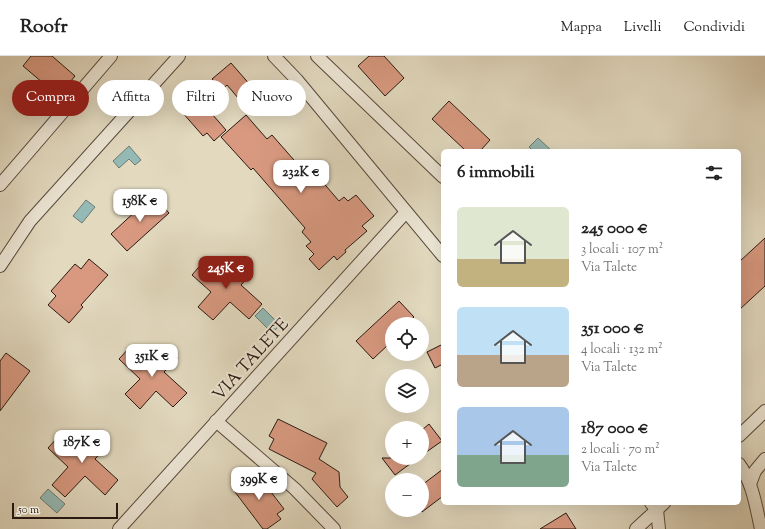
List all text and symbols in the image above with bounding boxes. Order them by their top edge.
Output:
text: Roofr [20,14,68,41]
text: Mappa [561,18,602,38]
text: Livelli [624,18,661,38]
text: Condividi [683,18,745,38]
chip: Compra [12,80,89,116]
chip: Affitta [97,80,164,116]
chip: Filtri [172,80,229,116]
chip: Nuovo [237,80,306,116]
pin: 232K € [268,160,334,194]
text: 6 immobili [457,161,535,185]
icon: filters [703,162,725,184]
text: 232K € [282,164,320,182]
pin: 158K € [107,189,173,223]
text: 158K € [122,193,158,211]
text: 245 000 € [581,217,648,241]
icon: home [489,223,537,271]
text: 3 locali · 107 m² [581,241,663,259]
pin: 245K € [193,256,259,290]
text: Via Talete [581,259,637,277]
text: 245K € [207,260,245,278]
street label: VIA TALETE [208,314,295,407]
map controls [385,317,429,517]
button: locate [385,317,429,361]
text: 351 000 € [581,317,644,341]
icon: home [489,323,537,371]
text: 4 locali · 132 m² [581,341,663,359]
pin: 351K € [119,344,185,378]
text: 351K € [135,348,169,366]
text: Via Talete [581,359,637,377]
button: layers [385,369,429,413]
text: 187 000 € [581,417,648,441]
button: + [385,421,429,465]
icon: home [489,423,537,471]
pin: 187K € [49,430,115,464]
text: 187K € [63,434,101,452]
text: 2 locali · 70 m² [581,441,660,459]
text: Via Talete [581,459,637,477]
pin: 399K € [226,467,292,501]
text: 399K € [240,471,278,489]
button: − [385,473,429,517]
scale bar [12,501,118,520]
text: 50 m [18,502,39,518]

